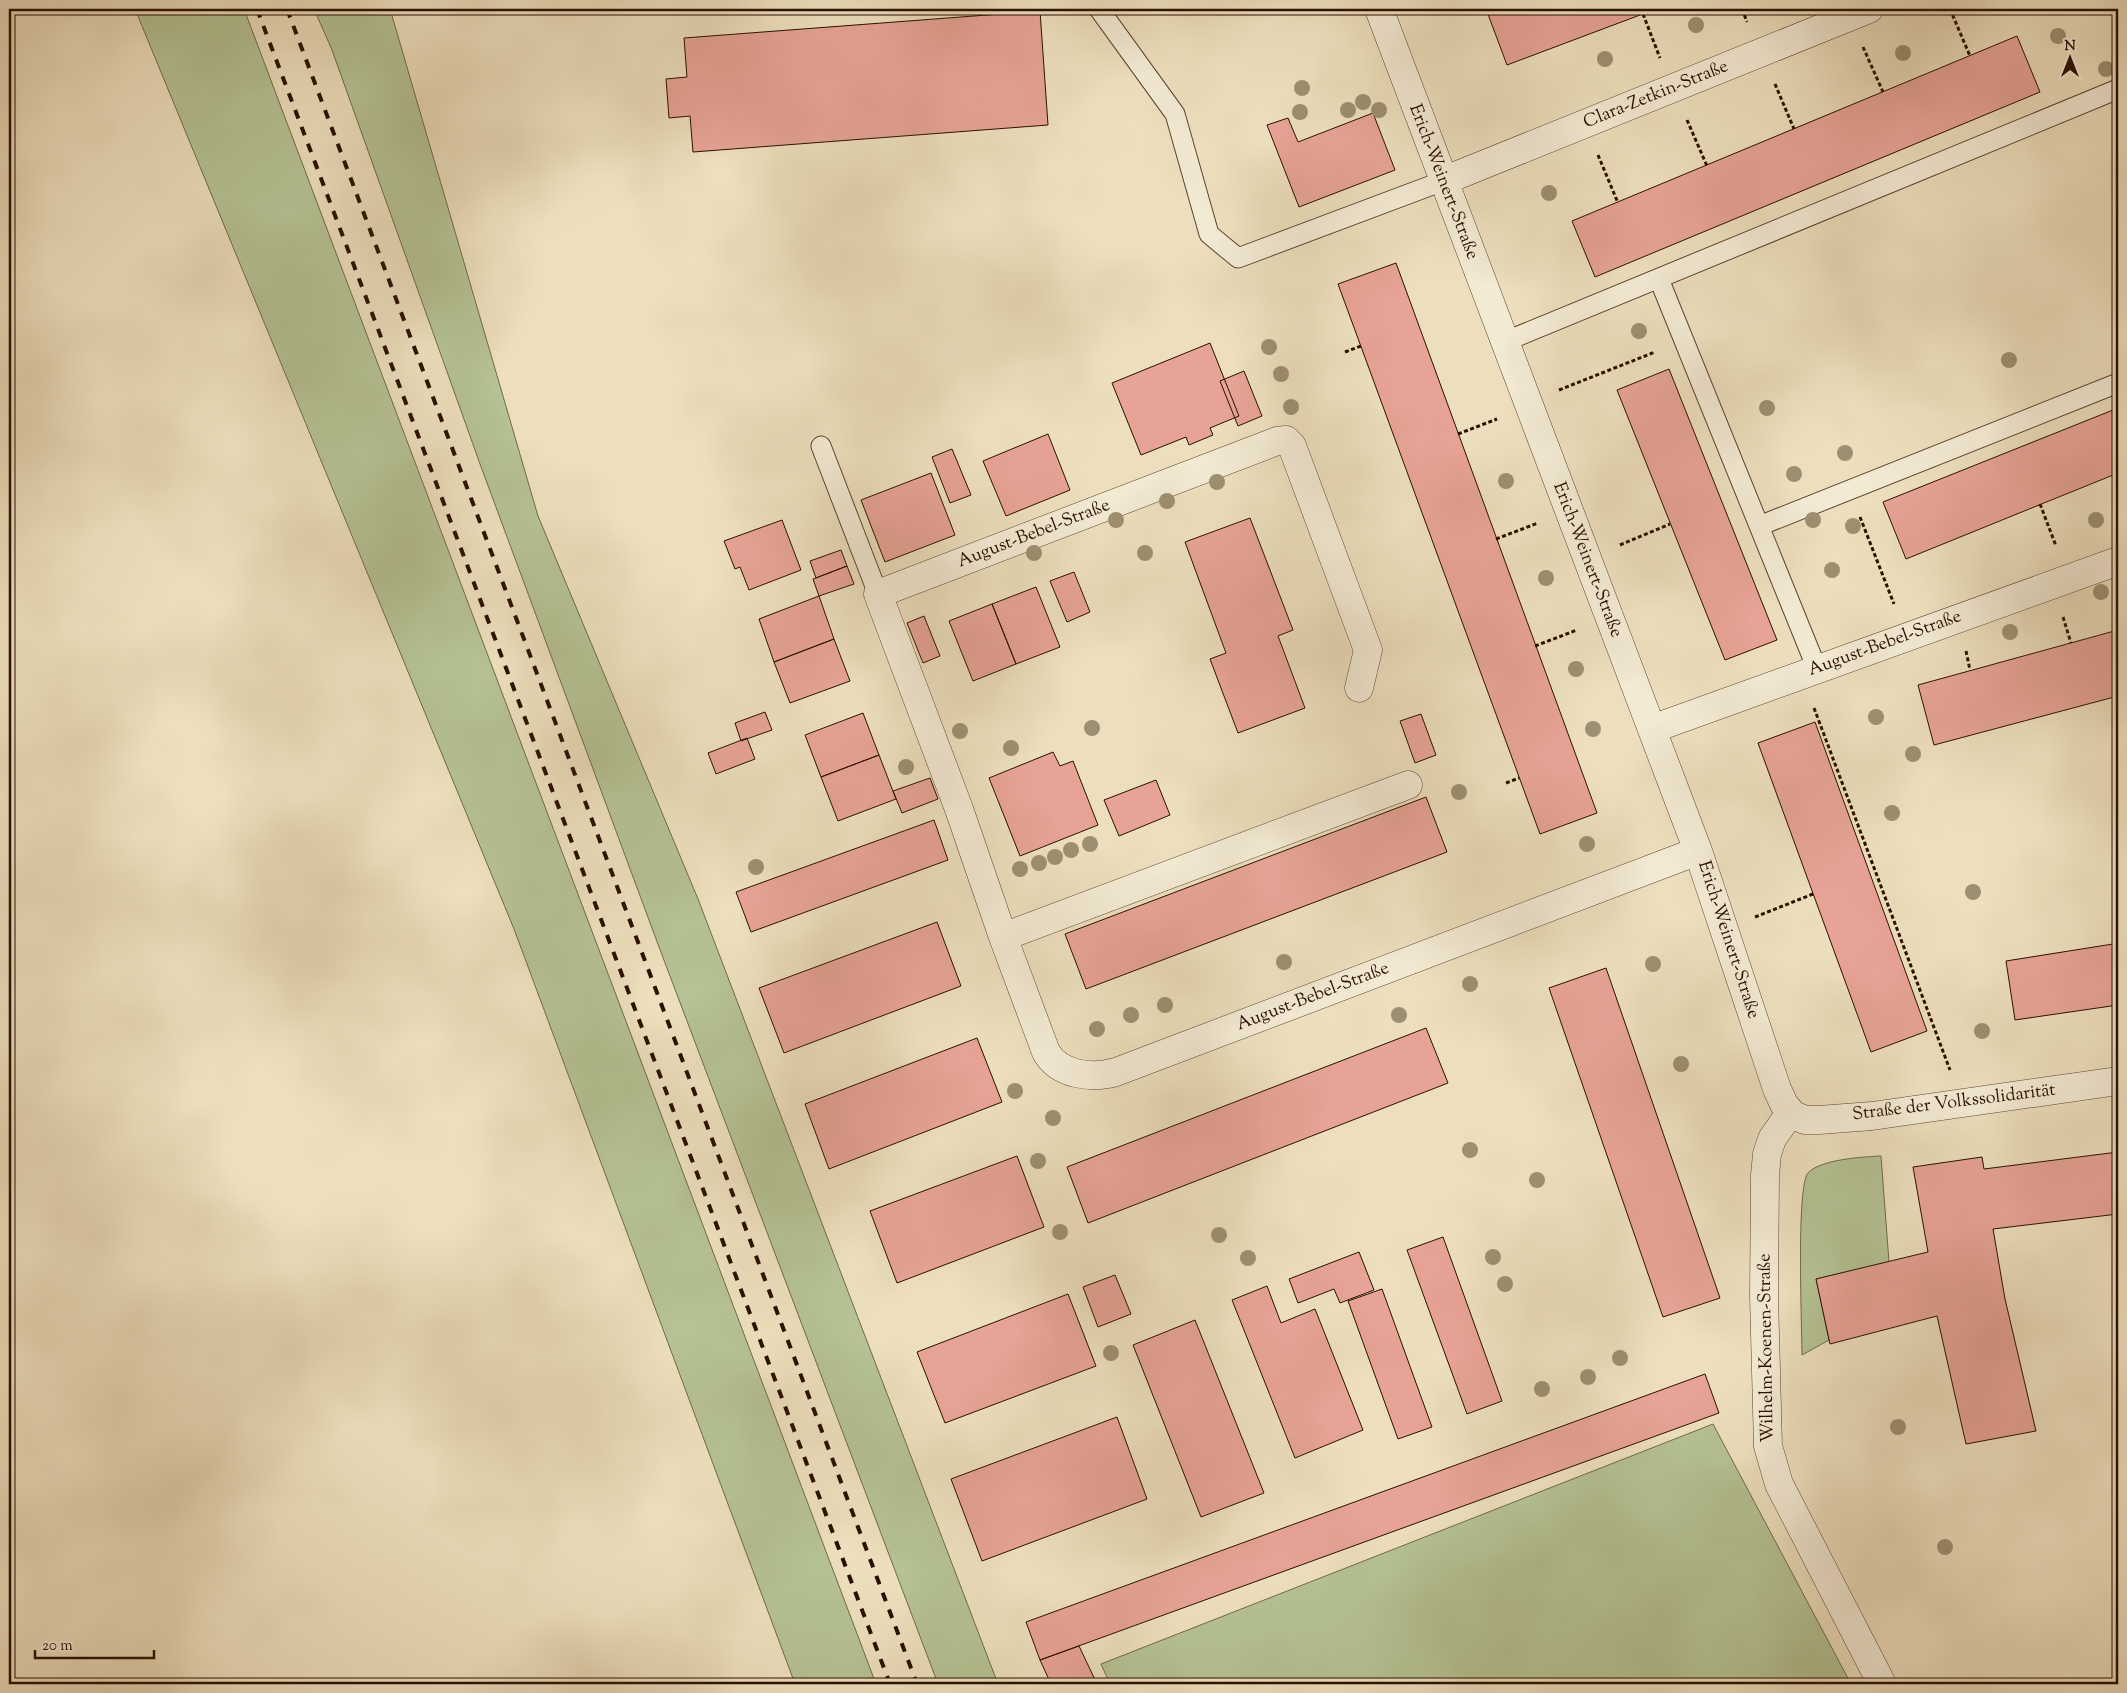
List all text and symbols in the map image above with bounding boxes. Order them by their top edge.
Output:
north arrow [2044,32,2094,82]
text: N [2064,37,2076,57]
street label: Clara-Zetkin-Straße [1580,54,1732,136]
street label: Erich-Weinert-Straße [1401,101,1485,263]
street label: Erich-Weinert-Straße [1545,479,1629,641]
street label: August-Bebel-Straße [954,493,1114,575]
street label: August-Bebel-Straße [1805,604,1965,684]
street label: Erich-Weinert-Straße [1690,858,1766,1022]
street label: August-Bebel-Straße [1233,956,1393,1038]
street label: Straße der Volkssolidarität [1851,1078,2057,1128]
street label: Wilhelm-Koenen-Straße [1752,1253,1782,1443]
scale bar [35,1628,154,1660]
text: 20 m [42,1636,73,1657]

